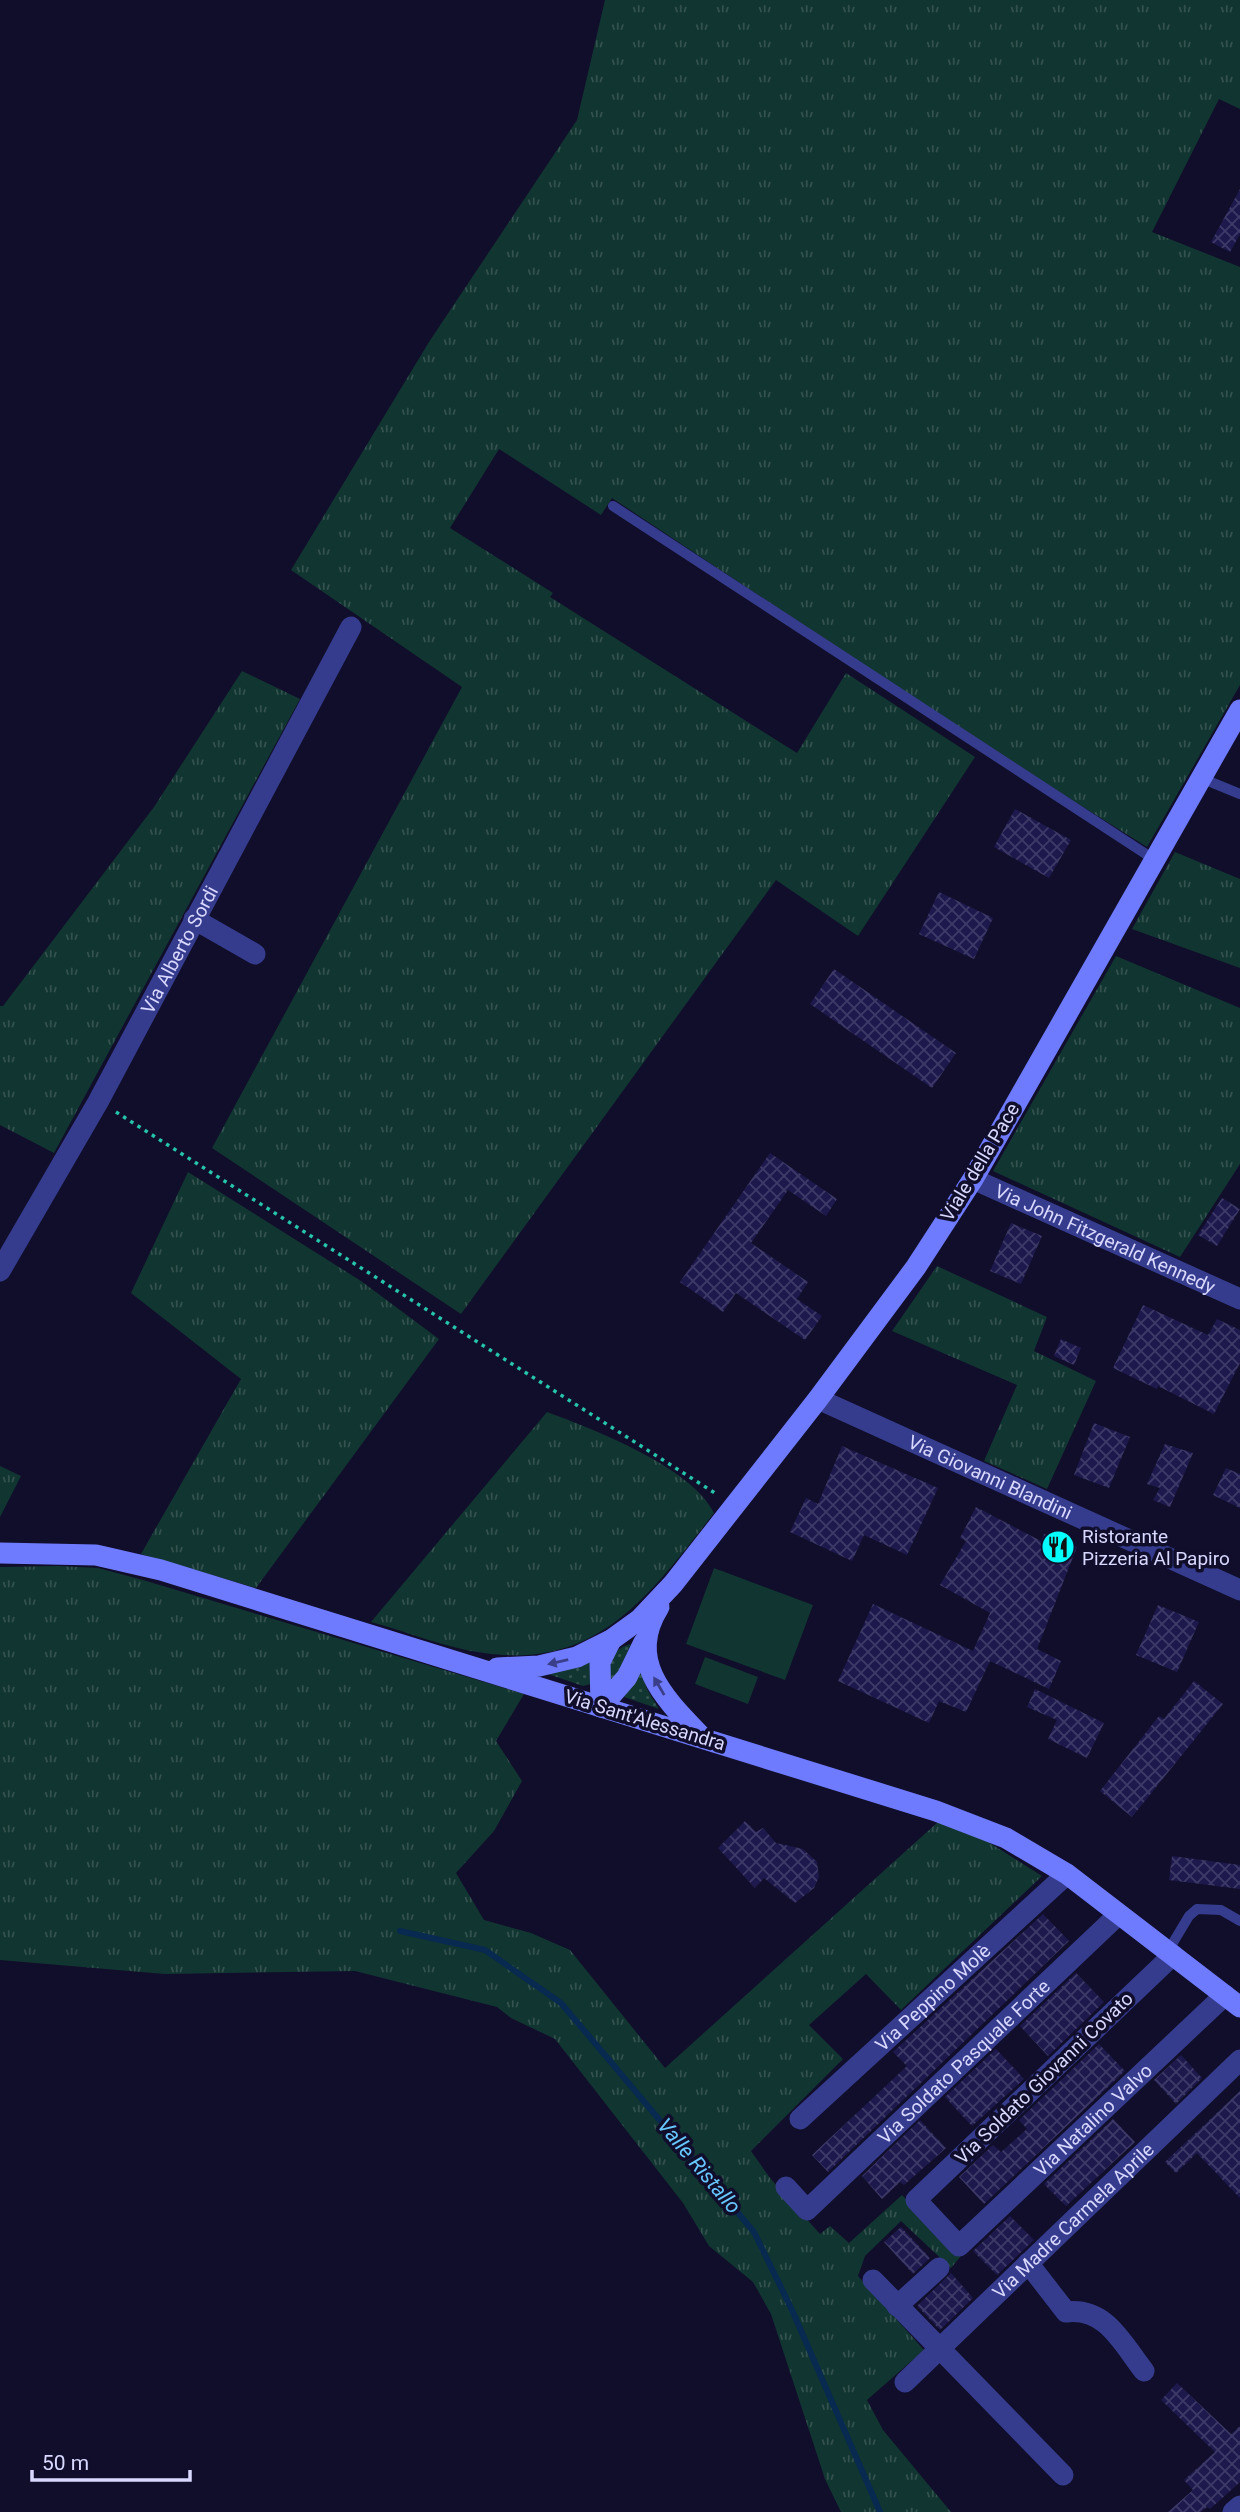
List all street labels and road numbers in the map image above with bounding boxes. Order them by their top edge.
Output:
street label: Via Alberto Sordi [136,882,223,1018]
street label: Viale della Pace [936,1099,1024,1225]
street label: Via John Fitzgerald Kennedy [991,1179,1219,1298]
street label: Via Giovanni Blandini [905,1430,1076,1524]
street label: Via Sant'Alessandra [562,1685,728,1755]
street label: Via Peppino Molè [870,1939,995,2056]
street label: Via Soldato Pasquale Forte [873,1974,1054,2148]
street label: Via Soldato Giovanni Covato [950,1987,1138,2169]
street label: Via Natalino Valvo [1029,2058,1157,2181]
street label: Via Madre Carmela Aprile [988,2138,1158,2303]

